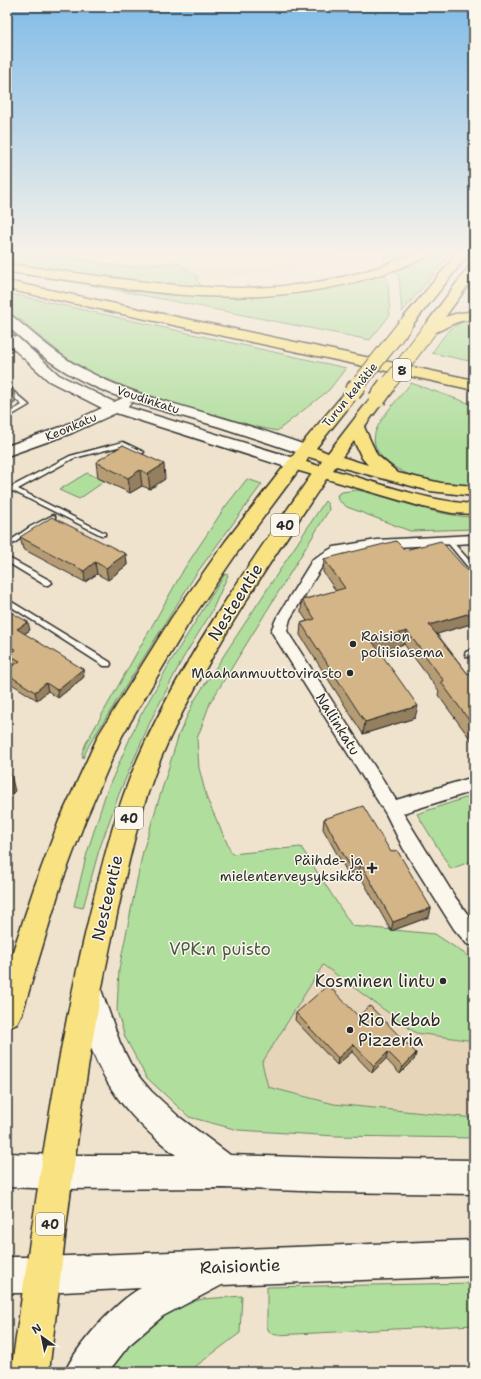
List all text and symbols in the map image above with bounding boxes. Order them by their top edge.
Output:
street label: Turun kehätie [319,359,381,431]
road number: 8 [393,359,411,381]
street label: Voudinkatu [115,382,182,418]
street label: Keonkatu [43,409,99,445]
road number: 40 [271,514,299,536]
street label: Nesteentie [202,559,268,645]
place label: Raision poliisiasema [361,627,444,661]
marker: Raision poliisiasema [348,639,358,649]
place label: Maahanmuuttovirasto [191,664,342,682]
marker: Maahanmuuttovirasto [345,668,355,678]
street label: Nallinkatu [312,690,364,758]
road number: 40 [115,807,143,829]
place label: Päihde- ja mielenterveysyksikkö [220,851,363,885]
street label: Nesteentie [86,853,128,943]
marker: Päihde- ja mielenterveysyksikkö [366,862,378,874]
park label: VPK:n puisto [169,938,271,960]
place label: Kosminen lintu [315,970,435,992]
marker: Kosminen lintu [438,976,448,986]
place label: Rio Kebab Pizzeria [358,1009,441,1051]
marker: Rio Kebab Pizzeria [345,1025,355,1035]
road number: 40 [36,1213,64,1235]
street label: Raisiontie [199,1254,281,1278]
north arrow [22,1317,62,1357]
text: N [29,1320,45,1338]

